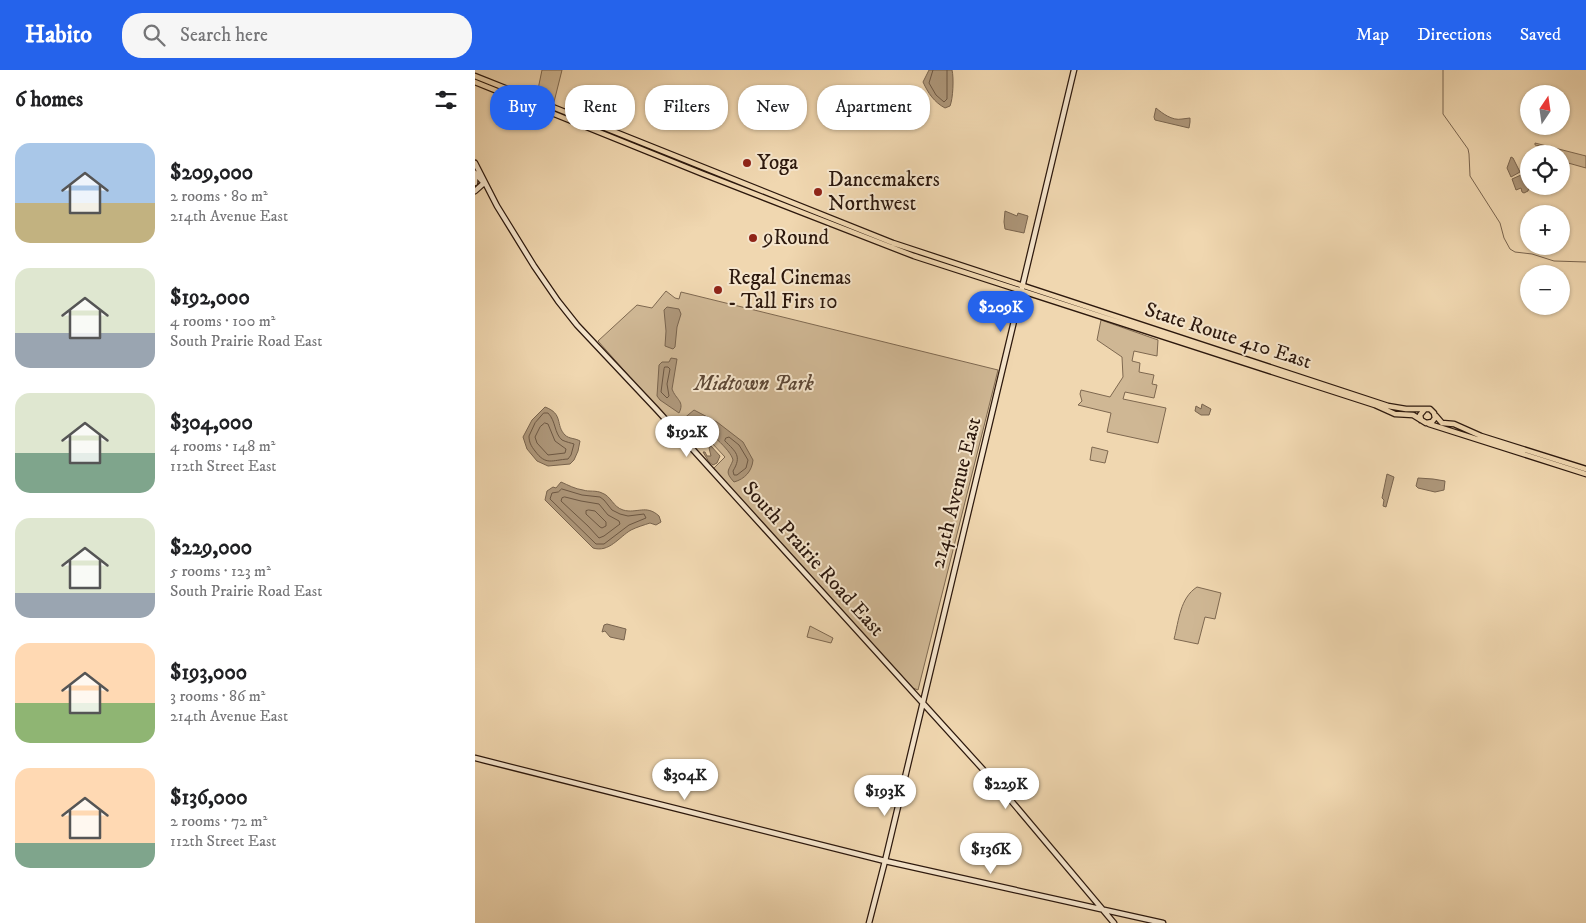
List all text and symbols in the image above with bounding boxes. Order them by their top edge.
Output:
search box [122,13,472,58]
text: Habito [25,20,92,50]
icon: search [140,21,168,49]
text: Search here [180,24,268,47]
text: Map [1356,24,1389,46]
text: Directions [1417,24,1492,46]
text: Saved [1520,24,1561,46]
chip: Buy [490,85,555,130]
chip: Rent [565,85,635,130]
chip: Filters [645,85,728,130]
chip: New [738,85,807,130]
chip: Apartment [817,85,930,130]
north arrow [1520,85,1570,135]
map controls [1520,85,1570,315]
icon: filters [432,86,460,114]
text: 6 homes [15,87,83,113]
button: locate [1520,145,1570,195]
place label: Yoga [757,150,798,176]
marker: Yoga [741,157,753,169]
text: $209,000 [170,160,253,186]
icon: home [55,163,115,223]
place label: Dancemakers Northwest [828,167,940,217]
text: 2 rooms · 80 m² [170,186,268,206]
marker: Dancemakers Northwest [812,186,824,198]
button: + [1520,205,1570,255]
text: 214th Avenue East [170,206,288,226]
place label: 9Round [762,225,830,251]
marker: 9Round [747,232,759,244]
place label: Regal Cinemas - Tall Firs 10 [728,265,851,315]
button: − [1520,265,1570,315]
marker: Regal Cinemas - Tall Firs 10 [712,284,724,296]
text: $192,000 [170,285,250,311]
icon: home [55,288,115,348]
pin: $209K [966,290,1036,333]
text: $209K [979,297,1023,317]
street label: State Route 410 East [1141,297,1315,375]
text: 4 rooms · 100 m² [170,311,275,331]
text: South Prairie Road East [170,331,322,351]
park label: Midtown Park [692,371,814,397]
text: $304,000 [170,410,253,436]
icon: home [55,413,115,473]
street label: 214th Avenue East [925,414,987,571]
pin: $192K [652,416,722,458]
text: $192K [666,422,708,442]
text: 4 rooms · 148 m² [170,436,275,456]
text: 112th Street East [170,456,276,476]
street label: South Prairie Road East [736,476,890,642]
text: $229,000 [170,535,252,561]
icon: home [55,538,115,598]
text: 5 rooms · 123 m² [170,561,271,581]
text: South Prairie Road East [170,581,322,601]
text: $193,000 [170,660,247,686]
icon: home [55,663,115,723]
text: 3 rooms · 86 m² [170,686,265,706]
text: 214th Avenue East [170,706,288,726]
pin: $304K [650,758,720,801]
text: $304K [663,765,707,785]
pin: $229K [971,768,1041,810]
pin: $193K [850,774,920,817]
text: $229K [984,774,1028,794]
text: $193K [865,781,905,801]
text: $136,000 [170,785,248,811]
icon: home [55,788,115,848]
text: 2 rooms · 72 m² [170,811,267,831]
text: 112th Street East [170,831,276,851]
pin: $136K [956,832,1026,875]
text: $136K [971,839,1011,859]

